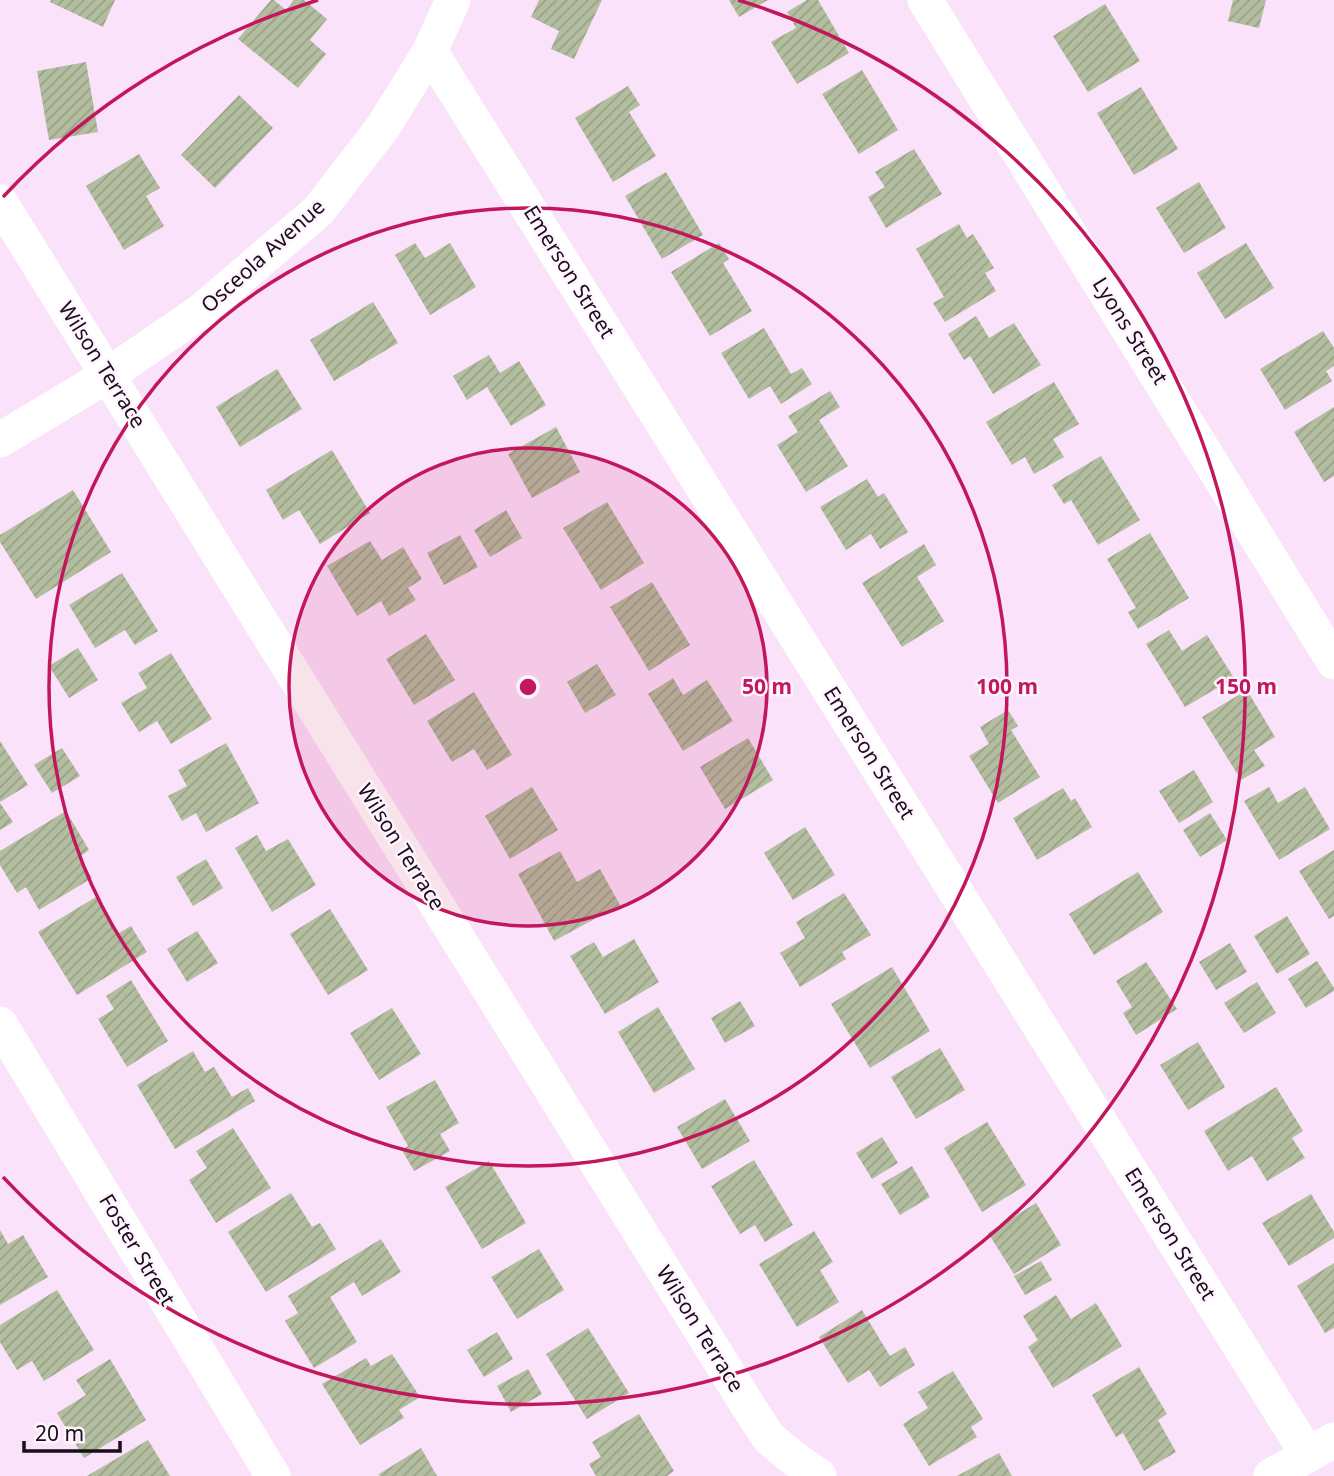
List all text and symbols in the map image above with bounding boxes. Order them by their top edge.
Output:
street label: Osceola Avenue [194,192,330,318]
street label: Emerson Street [518,200,622,344]
street label: Lyons Street [1087,272,1175,390]
street label: Wilson Terrace [53,296,153,433]
text: 50 m [742,672,792,700]
text: 100 m [976,672,1038,700]
text: 150 m [1215,672,1277,700]
centre of rings [516,675,540,699]
street label: Emerson Street [818,681,922,825]
street label: Wilson Terrace [352,778,452,915]
street label: Emerson Street [1119,1162,1223,1306]
street label: Foster Street [93,1188,182,1311]
street label: Wilson Terrace [651,1260,751,1397]
scale bar [24,1410,121,1454]
text: 20 m [35,1419,84,1447]

